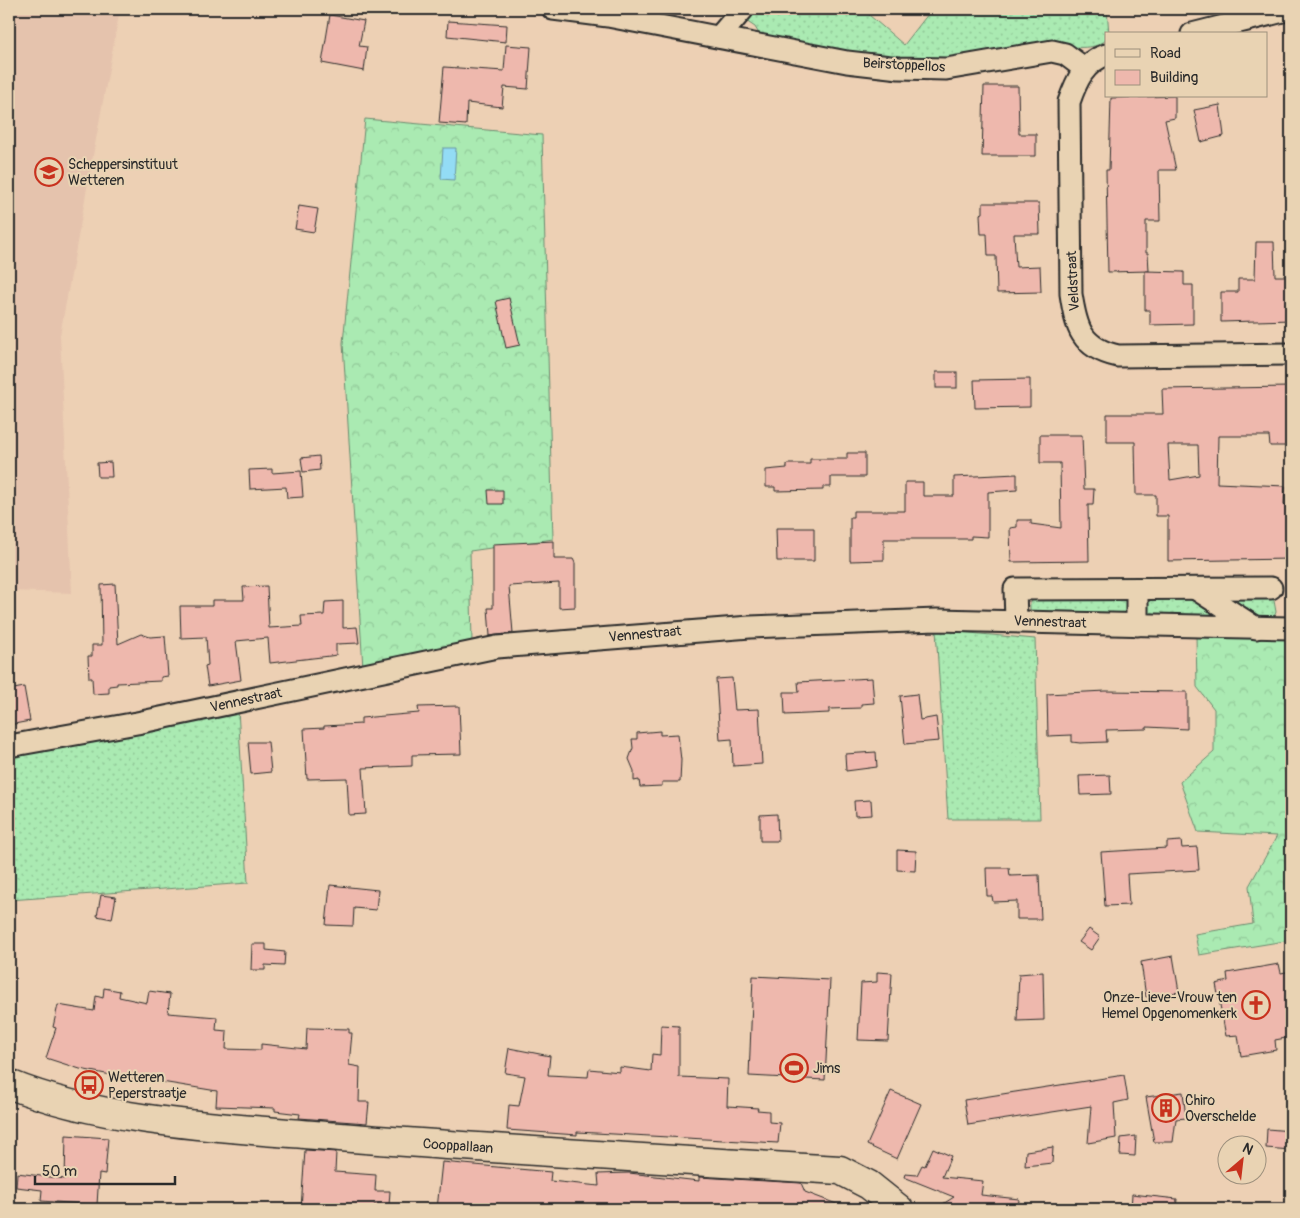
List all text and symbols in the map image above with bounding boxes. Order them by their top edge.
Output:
legend [1105,32,1268,98]
text: Road [1150,44,1181,63]
street label: Beirstoppellos [862,54,946,76]
text: Building [1150,68,1198,87]
place label: Scheppersinstituut Wetteren [68,156,178,189]
school or university icon: Scheppersinstituut Wetteren [34,157,64,187]
street label: Veldstraat [1063,250,1083,312]
street label: Vennestraat [1013,612,1087,632]
street label: Vennestraat [608,622,682,646]
street label: Vennestraat [209,684,284,716]
place label: Onze-Lieve-Vrouw ten Hemel Opgenomenkerk [1101,989,1237,1022]
church icon: Onze-Lieve-Vrouw ten Hemel Opgenomenkerk [1241,990,1271,1020]
sports icon: Jims [779,1053,809,1083]
place label: Jims [813,1060,841,1077]
place label: Wetteren Peperstraatje [108,1069,186,1102]
bus stop icon: Wetteren Peperstraatje [74,1070,104,1100]
place label: Chiro Overschelde [1185,1092,1256,1125]
building icon: Chiro Overschelde [1151,1093,1181,1123]
street label: Cooppallaan [422,1135,494,1157]
north arrow [1218,1136,1268,1186]
text: N [1240,1139,1256,1159]
scale bar [35,1153,175,1185]
text: 50 m [42,1162,77,1181]

